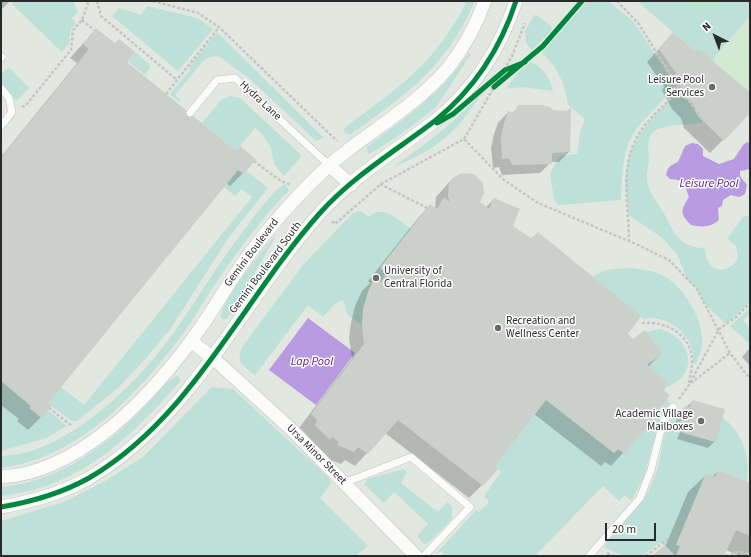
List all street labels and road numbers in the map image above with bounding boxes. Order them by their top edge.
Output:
street label: Hydra Lane [236,78,284,124]
street label: Gemini Boulevard [222,216,282,290]
street label: Gemini Boulevard South [227,219,305,317]
street label: Ursa Minor Street [283,422,349,488]

